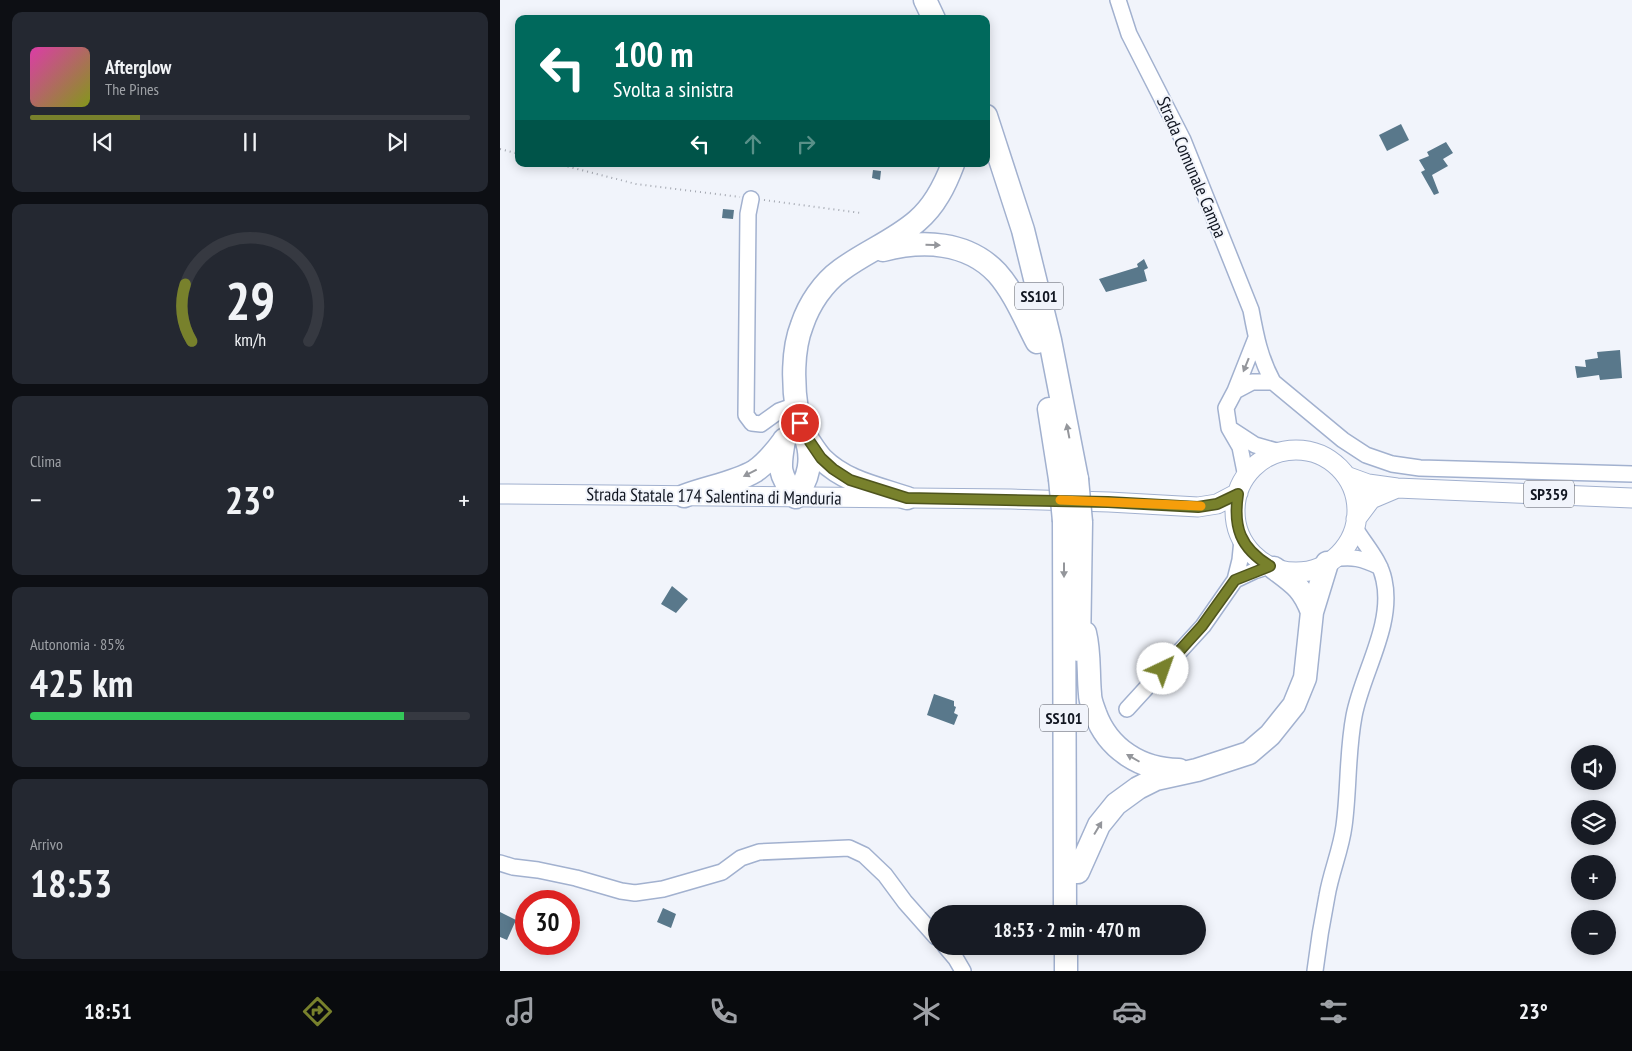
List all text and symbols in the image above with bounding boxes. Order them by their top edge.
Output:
text: 100 m [613,31,694,77]
icon: left [530,35,595,100]
text: Afterglow [105,55,171,79]
text: Svolta a sinistra [613,75,734,103]
text: The Pines [105,79,159,99]
street label: Strada Comunale Campa [1152,93,1232,241]
icon: previous [89,128,117,156]
icon: pause [236,128,264,156]
icon: next [383,128,411,156]
icon: left [686,130,714,158]
icon: ahead [739,130,767,158]
icon: right [792,130,820,158]
one-way arrow [925,241,941,249]
text: 29 [225,267,275,334]
road number: SS101 [1015,282,1063,310]
text: km/h [234,328,266,351]
one-way arrow [1241,358,1249,372]
pin [779,402,821,444]
icon: arrive [786,409,814,437]
one-way arrow [1064,424,1072,439]
text: Clima [30,451,61,471]
one-way arrow [742,469,757,477]
text: 23° [225,475,275,524]
road number: SP359 [1524,480,1574,508]
text: − [30,481,42,518]
text: + [458,481,470,518]
street label: Strada Statale 174 Salentina di Manduria [586,482,842,510]
one-way arrow [1060,562,1068,578]
text: Autonomia · 85% [30,634,125,654]
position arrow [1136,642,1188,694]
text: 425 km [30,658,133,707]
road number: SS101 [1040,704,1088,731]
map controls [1571,745,1616,955]
button: sound [1571,745,1616,790]
one-way arrow [1127,754,1140,763]
button: layers [1571,800,1616,845]
one-way arrow [1094,821,1103,835]
text: Arrivo [30,834,63,854]
button: + [1571,855,1616,900]
text: 18:53 [30,858,112,907]
speed limit sign: 30 [515,890,580,955]
button: − [1571,910,1616,955]
text: 18:53 · 2 min · 470 m [994,918,1140,942]
icon: directions [300,994,335,1029]
icon: music [503,994,538,1029]
icon: phone [706,994,741,1029]
icon: climate [909,994,944,1029]
icon: car [1112,994,1147,1029]
icon: filters [1316,994,1351,1029]
text: 18:51 [84,997,132,1025]
text: 23° [1519,997,1548,1025]

